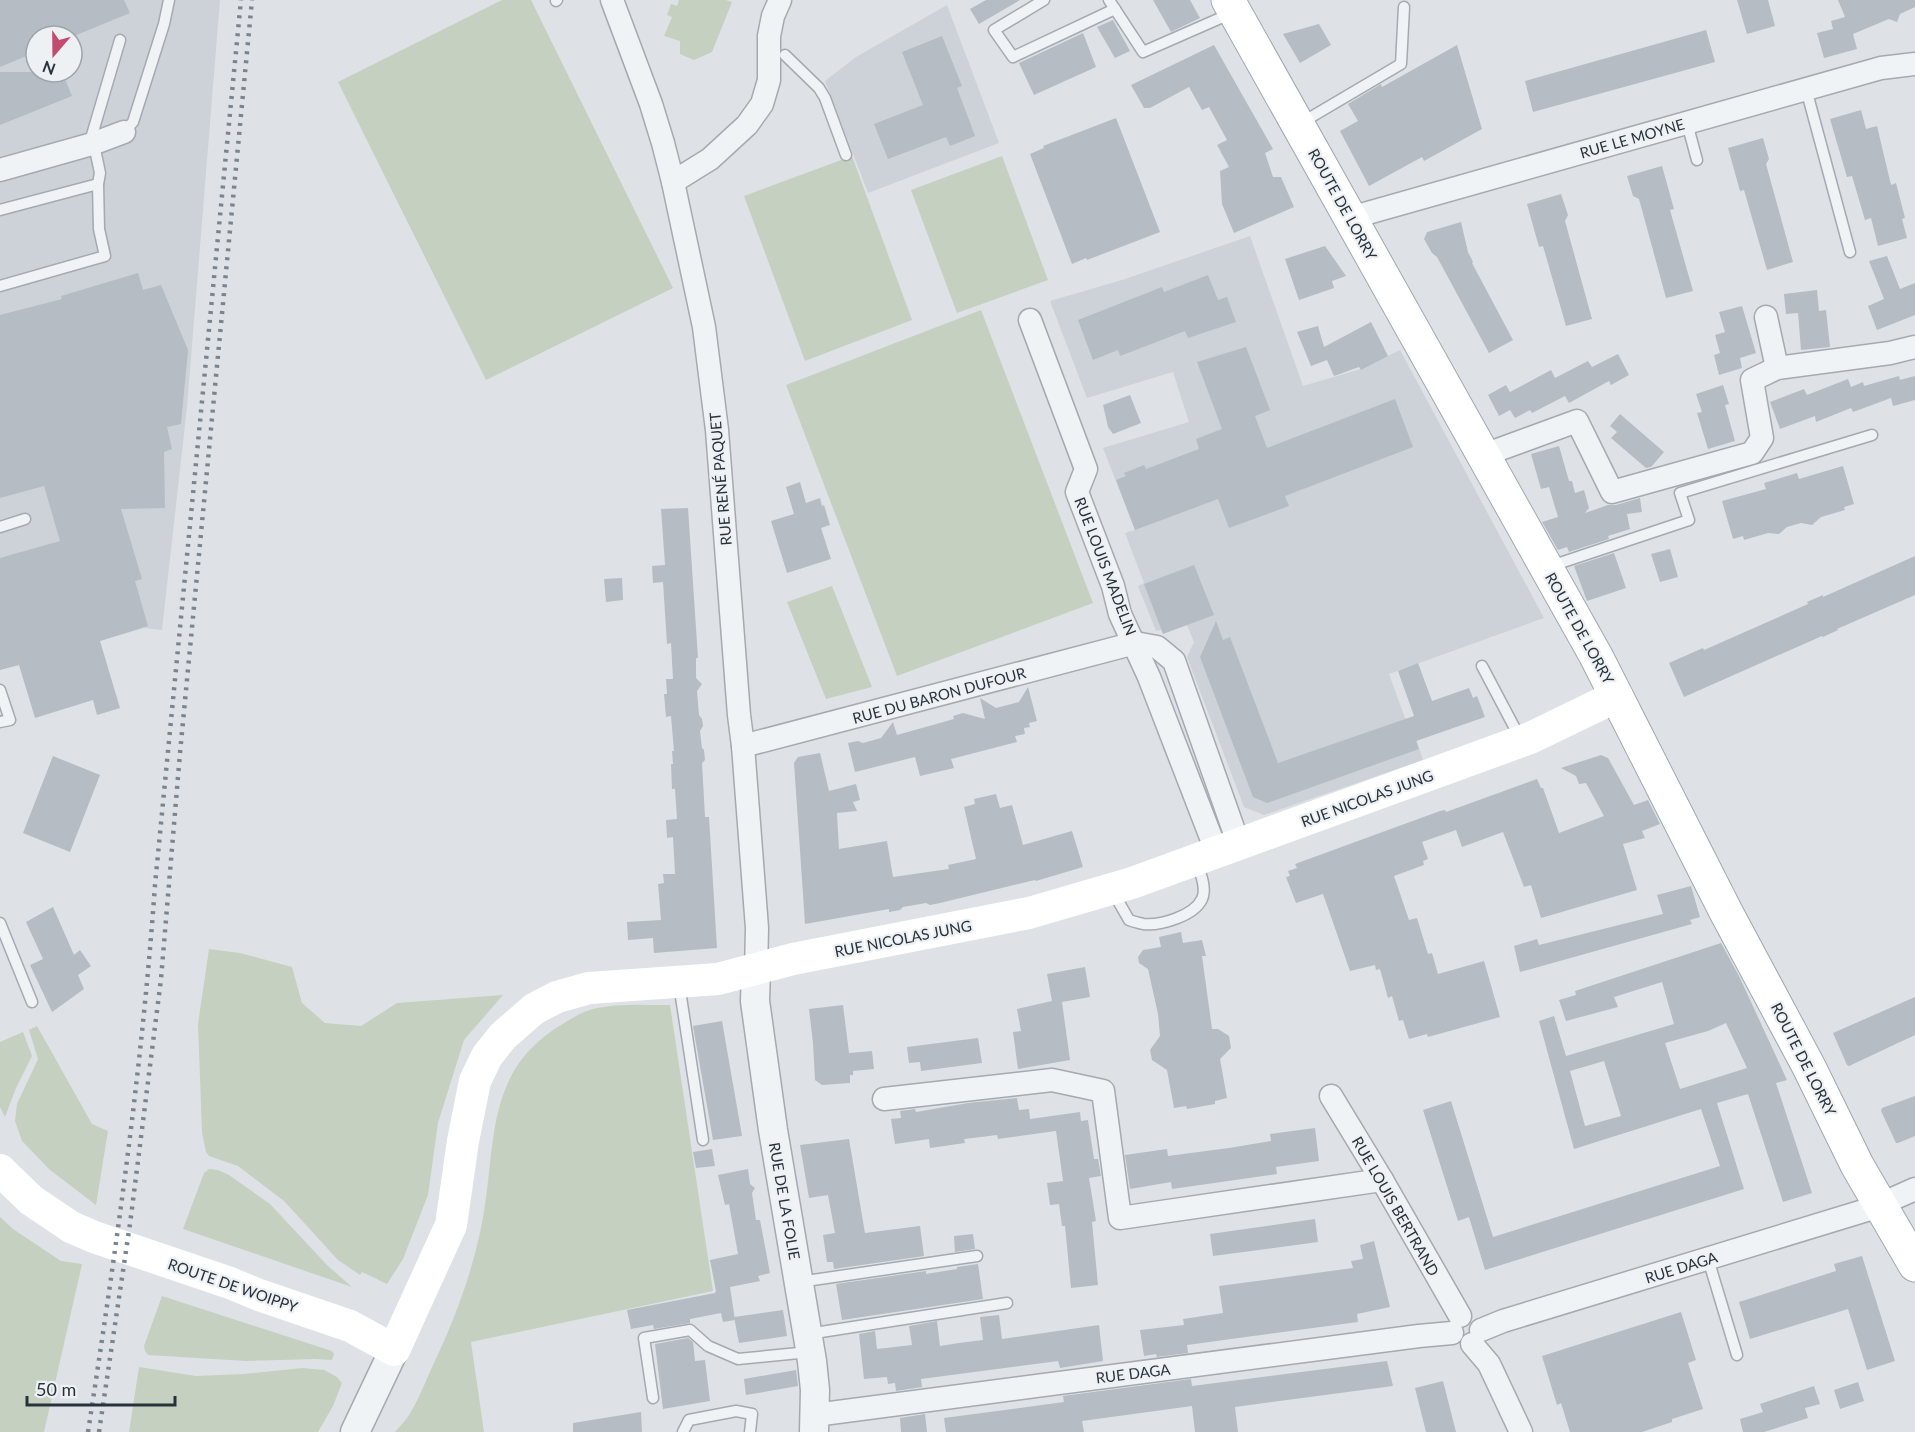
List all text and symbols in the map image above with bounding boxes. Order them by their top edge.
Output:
north arrow [24,24,84,84]
text: N [40,58,58,80]
street label: RUE LE MOYNE [1578,114,1686,162]
street label: ROUTE DE LORRY [1305,145,1381,263]
street label: RUE RENÉ PAQUET [705,412,735,546]
street label: RUE LOUIS MADELIN [1071,494,1141,638]
street label: ROUTE DE LORRY [1542,569,1618,687]
street label: RUE DU BARON DUFOUR [850,663,1028,727]
street label: RUE NICOLAS JUNG [1298,766,1436,830]
street label: RUE NICOLAS JUNG [833,916,973,960]
street label: ROUTE DE LORRY [1768,999,1841,1119]
street label: RUE LOUIS BERTRAND [1349,1133,1443,1279]
street label: RUE DE LA FOLIE [766,1141,804,1261]
street label: RUE DAGA [1643,1247,1720,1287]
street label: ROUTE DE WOIPPY [166,1254,301,1316]
street label: RUE DAGA [1095,1359,1172,1386]
scale bar [27,1369,176,1407]
text: 50 m [36,1378,76,1400]

